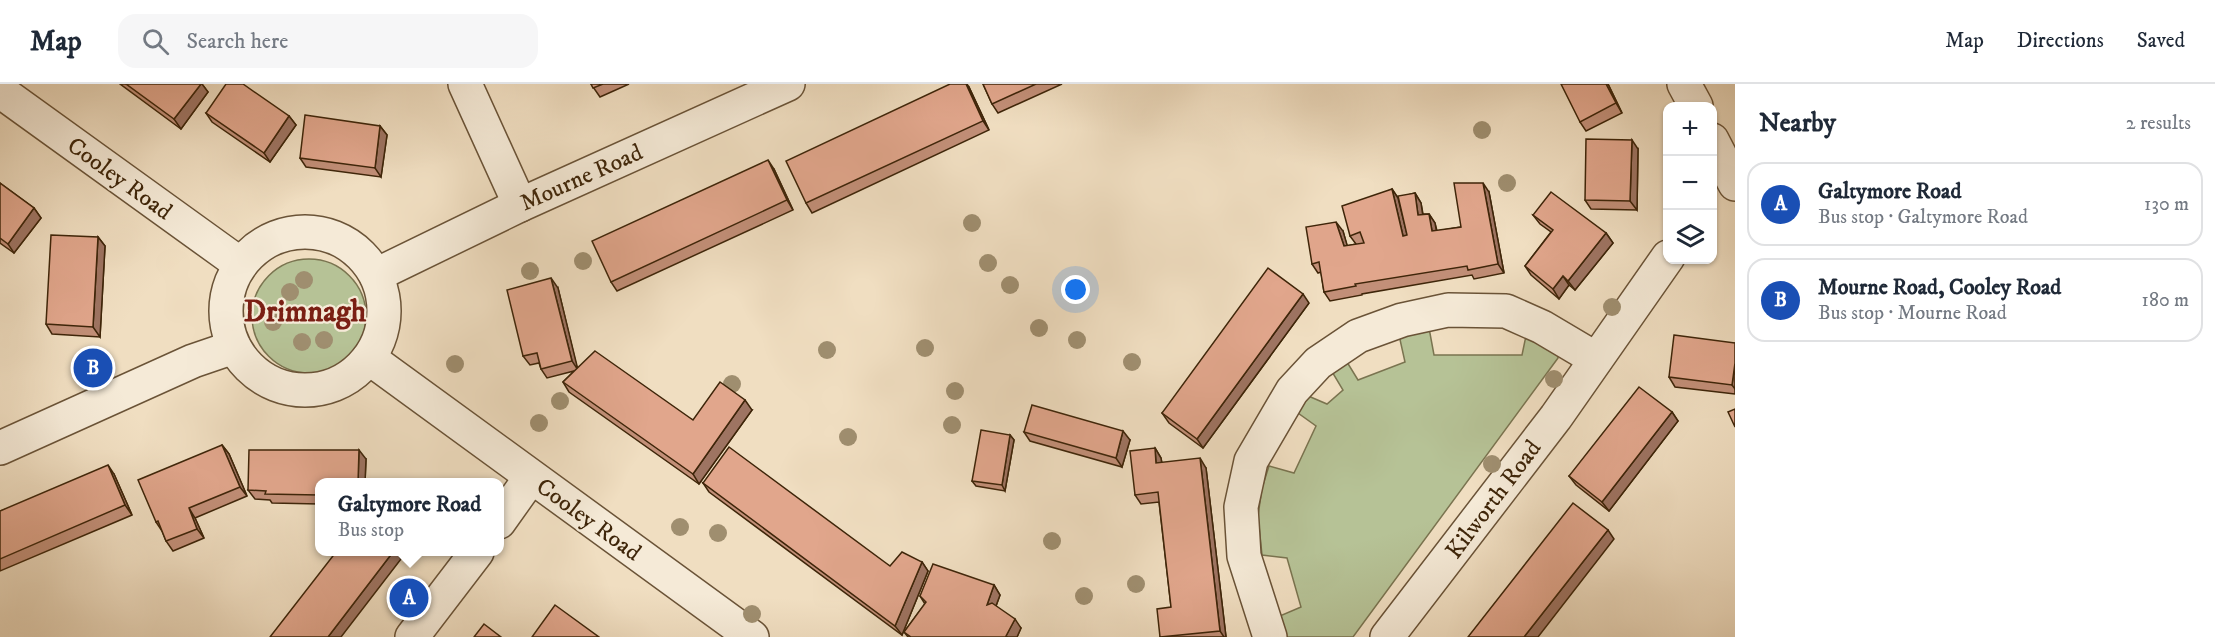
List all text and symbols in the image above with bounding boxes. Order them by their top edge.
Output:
search box [118,14,538,68]
text: Map [30,24,82,59]
icon: search [139,25,172,58]
text: Search here [187,28,288,55]
text: Map [1945,28,1984,54]
text: Directions [2017,28,2104,54]
text: Saved [2137,28,2185,54]
map controls [1663,102,1717,264]
button: + [1663,102,1717,156]
text: Nearby [1759,107,1836,140]
text: 2 results [2126,111,2191,136]
street label: Cooley Road [61,131,178,227]
street label: Mourne Road [515,138,647,218]
button: − [1663,156,1717,210]
text: Galtymore Road [1818,178,1961,205]
text: A [1774,192,1787,217]
text: 130 m [2144,192,2189,217]
text: Bus stop · Galtymore Road [1818,205,2028,230]
button: layers [1663,210,1717,264]
text: Mourne Road, Cooley Road [1818,274,2061,301]
your location [1061,275,1090,304]
text: B [1774,288,1787,313]
text: 180 m [2142,288,2189,313]
district label: Drimnagh [244,294,367,331]
text: Bus stop · Mourne Road [1818,301,2007,326]
pin: B [74,346,112,390]
street label: Kilworth Road [1439,434,1548,565]
street label: Cooley Road [530,472,647,568]
popup [315,478,504,556]
text: Galtymore Road [338,491,481,518]
text: Bus stop [338,518,404,543]
pin: A [390,576,428,620]

